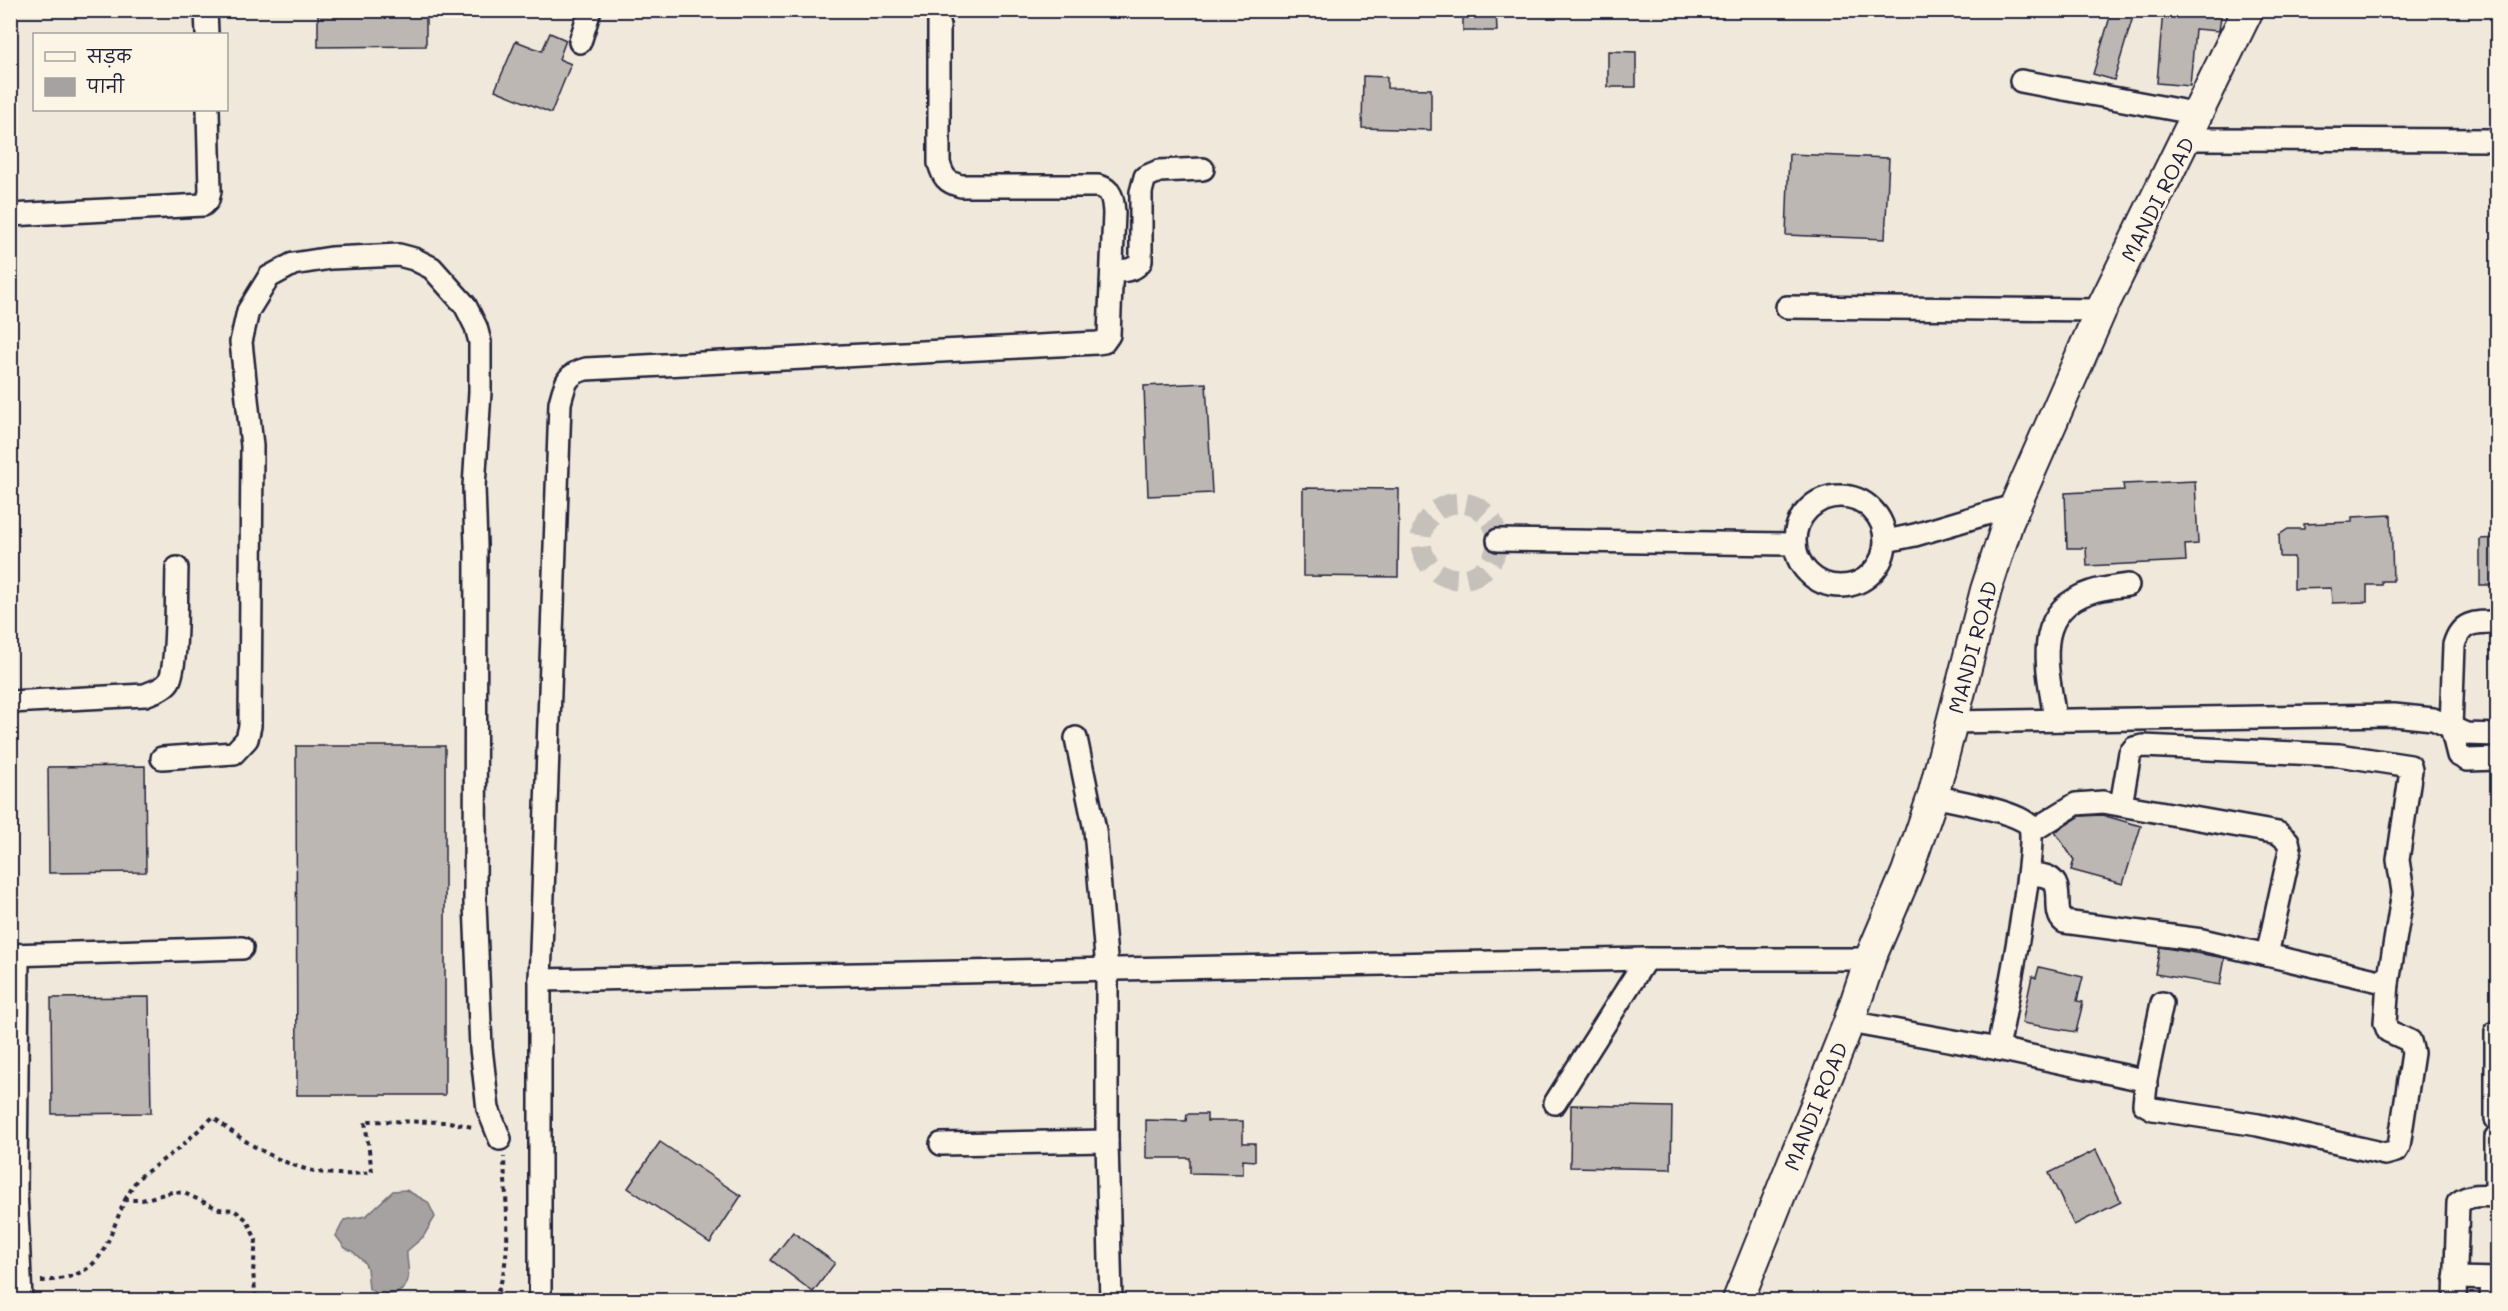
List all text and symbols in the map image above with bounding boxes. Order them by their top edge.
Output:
legend [33,33,228,111]
text: सड़क [86,44,132,68]
text: पानी [86,73,125,98]
street label: MANDI ROAD [2114,132,2200,266]
street label: MANDI ROAD [1941,578,2003,716]
street label: MANDI ROAD [1777,1038,1853,1174]

